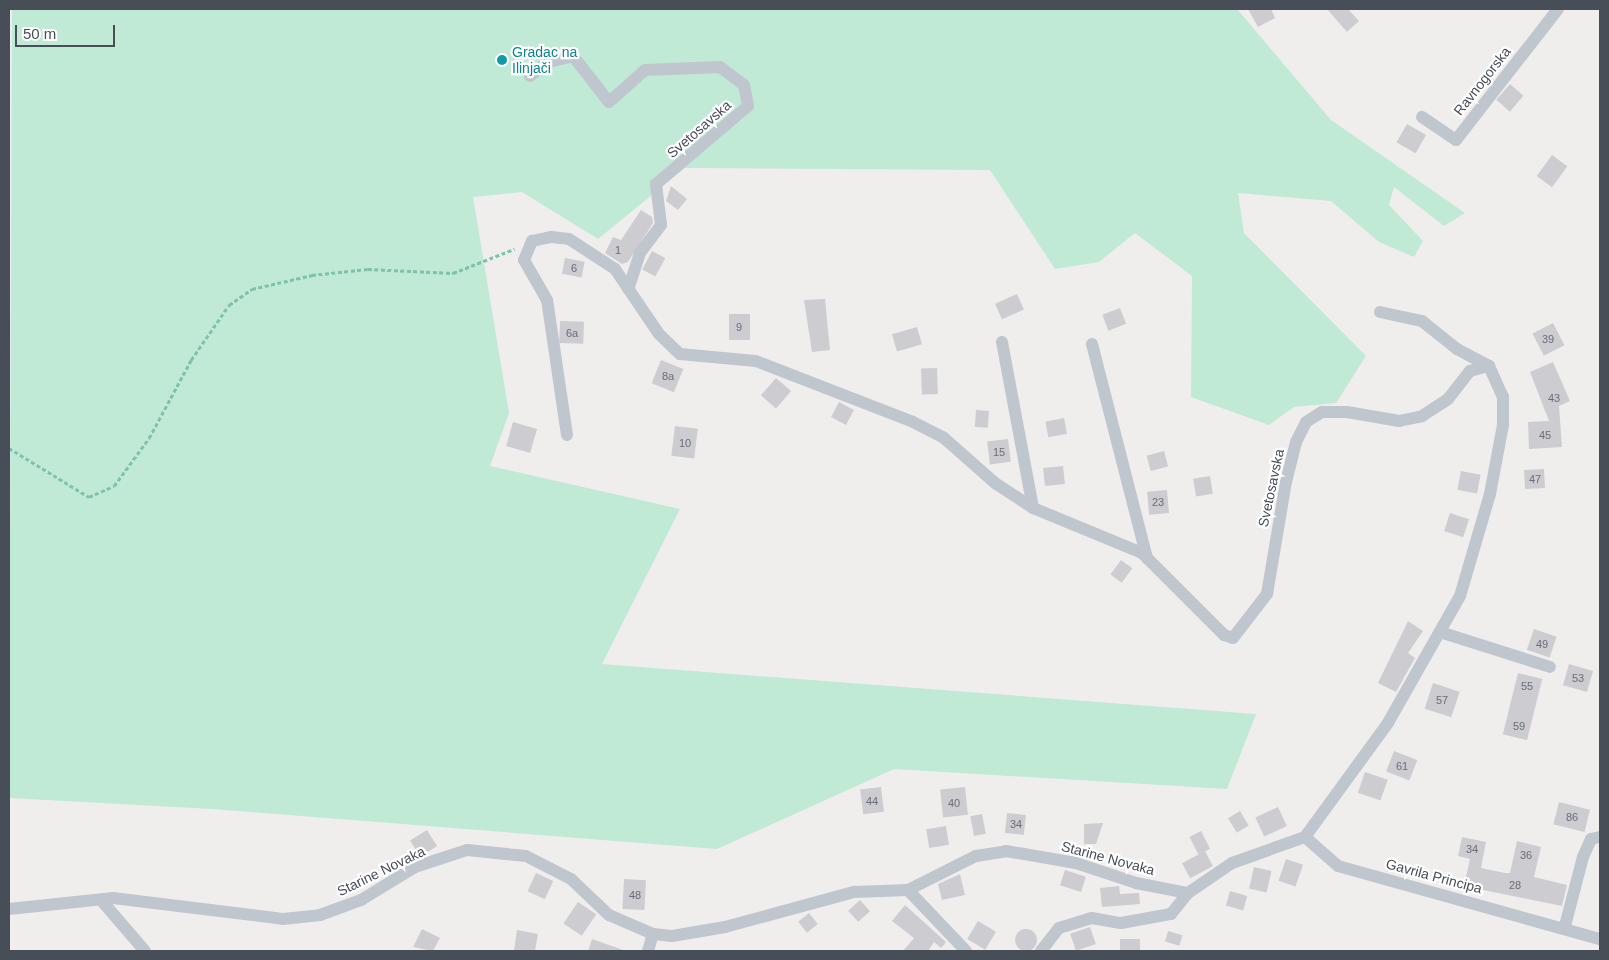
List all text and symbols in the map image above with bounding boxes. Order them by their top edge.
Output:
scale bar [18,15,118,47]
text: 50 m [23,25,56,42]
street label: Ravnogorska [1450,43,1514,119]
place label: Gradac na Ilinjači [512,44,577,76]
marker: Gradac na Ilinjači [496,54,508,66]
street label: Svetosavska [664,97,734,161]
house number: 1 [615,243,621,257]
house number: 6 [571,261,577,275]
house number: 9 [736,320,742,334]
house number: 6a [566,326,578,340]
house number: 39 [1542,332,1554,346]
house number: 8a [662,369,674,383]
house number: 43 [1548,391,1560,405]
house number: 45 [1539,428,1551,442]
house number: 10 [679,436,691,450]
house number: 15 [993,445,1005,459]
street label: Svetosavska [1255,447,1287,529]
house number: 47 [1529,472,1541,486]
house number: 23 [1152,495,1164,509]
house number: 49 [1536,637,1548,651]
house number: 53 [1572,671,1584,685]
house number: 55 [1521,679,1533,693]
house number: 57 [1436,693,1448,707]
house number: 59 [1513,719,1525,733]
house number: 61 [1396,759,1408,773]
house number: 44 [866,794,878,808]
house number: 40 [948,796,960,810]
house number: 86 [1566,810,1578,824]
house number: 34 [1010,817,1022,831]
street label: Starine Novaka [1060,837,1156,879]
street label: Starine Novaka [334,842,428,900]
house number: 34 [1466,842,1478,856]
house number: 36 [1520,848,1532,862]
street label: Gavrila Principa [1384,855,1484,897]
house number: 28 [1509,878,1521,892]
house number: 48 [629,888,641,902]

